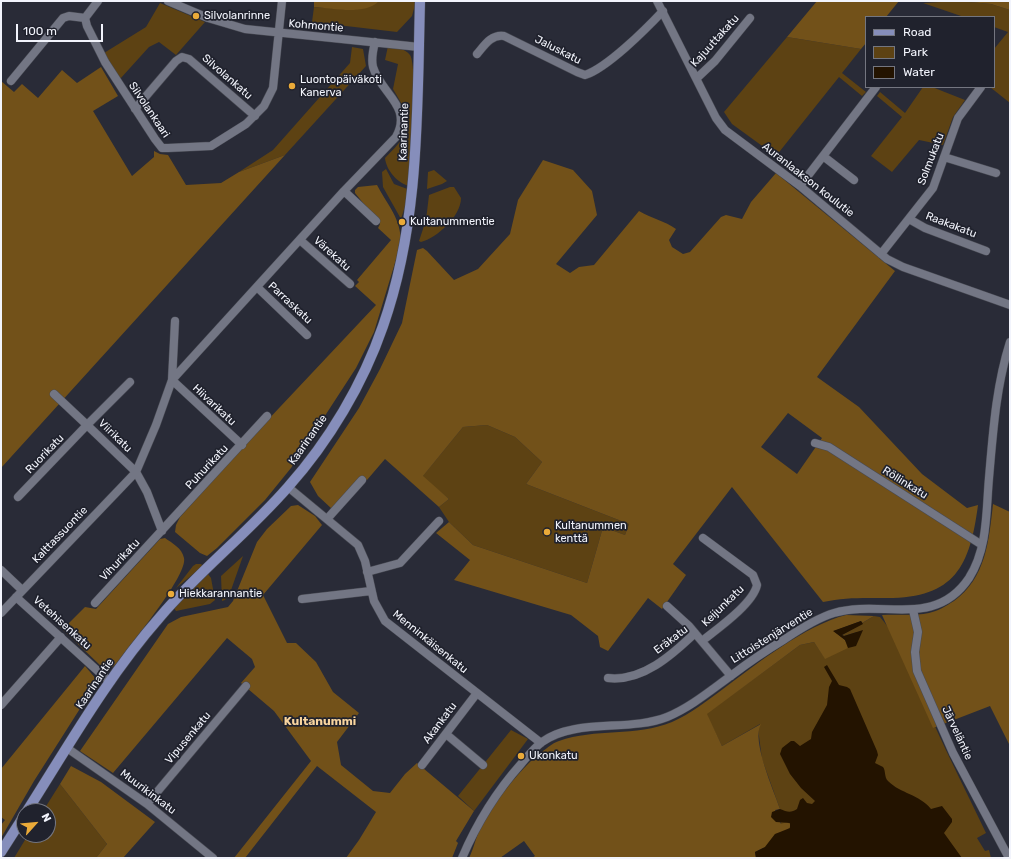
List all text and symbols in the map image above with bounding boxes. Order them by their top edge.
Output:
place label: Silvolanrinne [204,9,270,23]
marker: Silvolanrinne [191,11,201,21]
street label: Kajuuttakatu [688,12,742,70]
scale bar [18,16,105,42]
legend [865,16,995,88]
street label: Kohmontie [288,17,344,35]
text: 100 m [23,24,57,38]
text: Road [903,25,931,39]
street label: Jaluskatu [533,33,583,67]
text: Park [903,45,928,59]
street label: Silvolankatu [199,52,255,102]
text: Water [903,65,935,79]
place label: Luontopäiväkoti Kanerva [300,73,382,99]
street label: Silvolankaari [126,80,172,140]
marker: Luontopäiväkoti Kanerva [287,81,297,91]
street label: Kaarinantie [396,103,412,161]
street label: Solmukatu [915,131,947,187]
street label: Auranlaakson koulutie [759,140,857,220]
street label: Raakakatu [924,209,978,241]
place label: Kultanummentie [410,215,495,229]
marker: Kultanummentie [397,217,407,227]
street label: Värekatu [311,234,353,274]
street label: Parraskatu [265,279,315,327]
street label: Hiivarikatu [190,382,238,428]
street label: Kaarinantie [286,412,330,468]
street label: Viirikatu [95,417,135,455]
street label: Ruorikatu [23,432,67,476]
street label: Puhurikatu [183,442,231,492]
street label: Röllinkatu [880,464,930,502]
street label: Kalttassuontie [30,504,90,566]
place label: Kultanummen kenttä [555,519,627,545]
marker: Kultanummen kenttä [542,527,552,537]
street label: Vihurikatu [97,536,143,584]
street label: Keijunkatu [699,583,747,629]
place label: Hiekkarannantie [179,587,262,601]
marker: Hiekkarannantie [166,589,176,599]
street label: Vetehisenkatu [30,593,94,653]
street label: Littoistenjärventie [729,606,815,666]
street label: Menninkäisenkatu [390,608,470,676]
street label: Eräkatu [651,623,691,657]
street label: Kaarinantie [73,656,117,712]
street label: Akankatu [420,700,460,746]
street label: Järveläntie [939,704,975,762]
street label: Vipusenkatu [162,709,214,767]
district label: Kultanummi [284,715,356,729]
place label: Ukonkatu [529,749,578,763]
marker: Ukonkatu [516,751,526,761]
street label: Muurikinkatu [118,767,178,817]
north arrow [16,803,56,843]
text: N [39,811,54,824]

